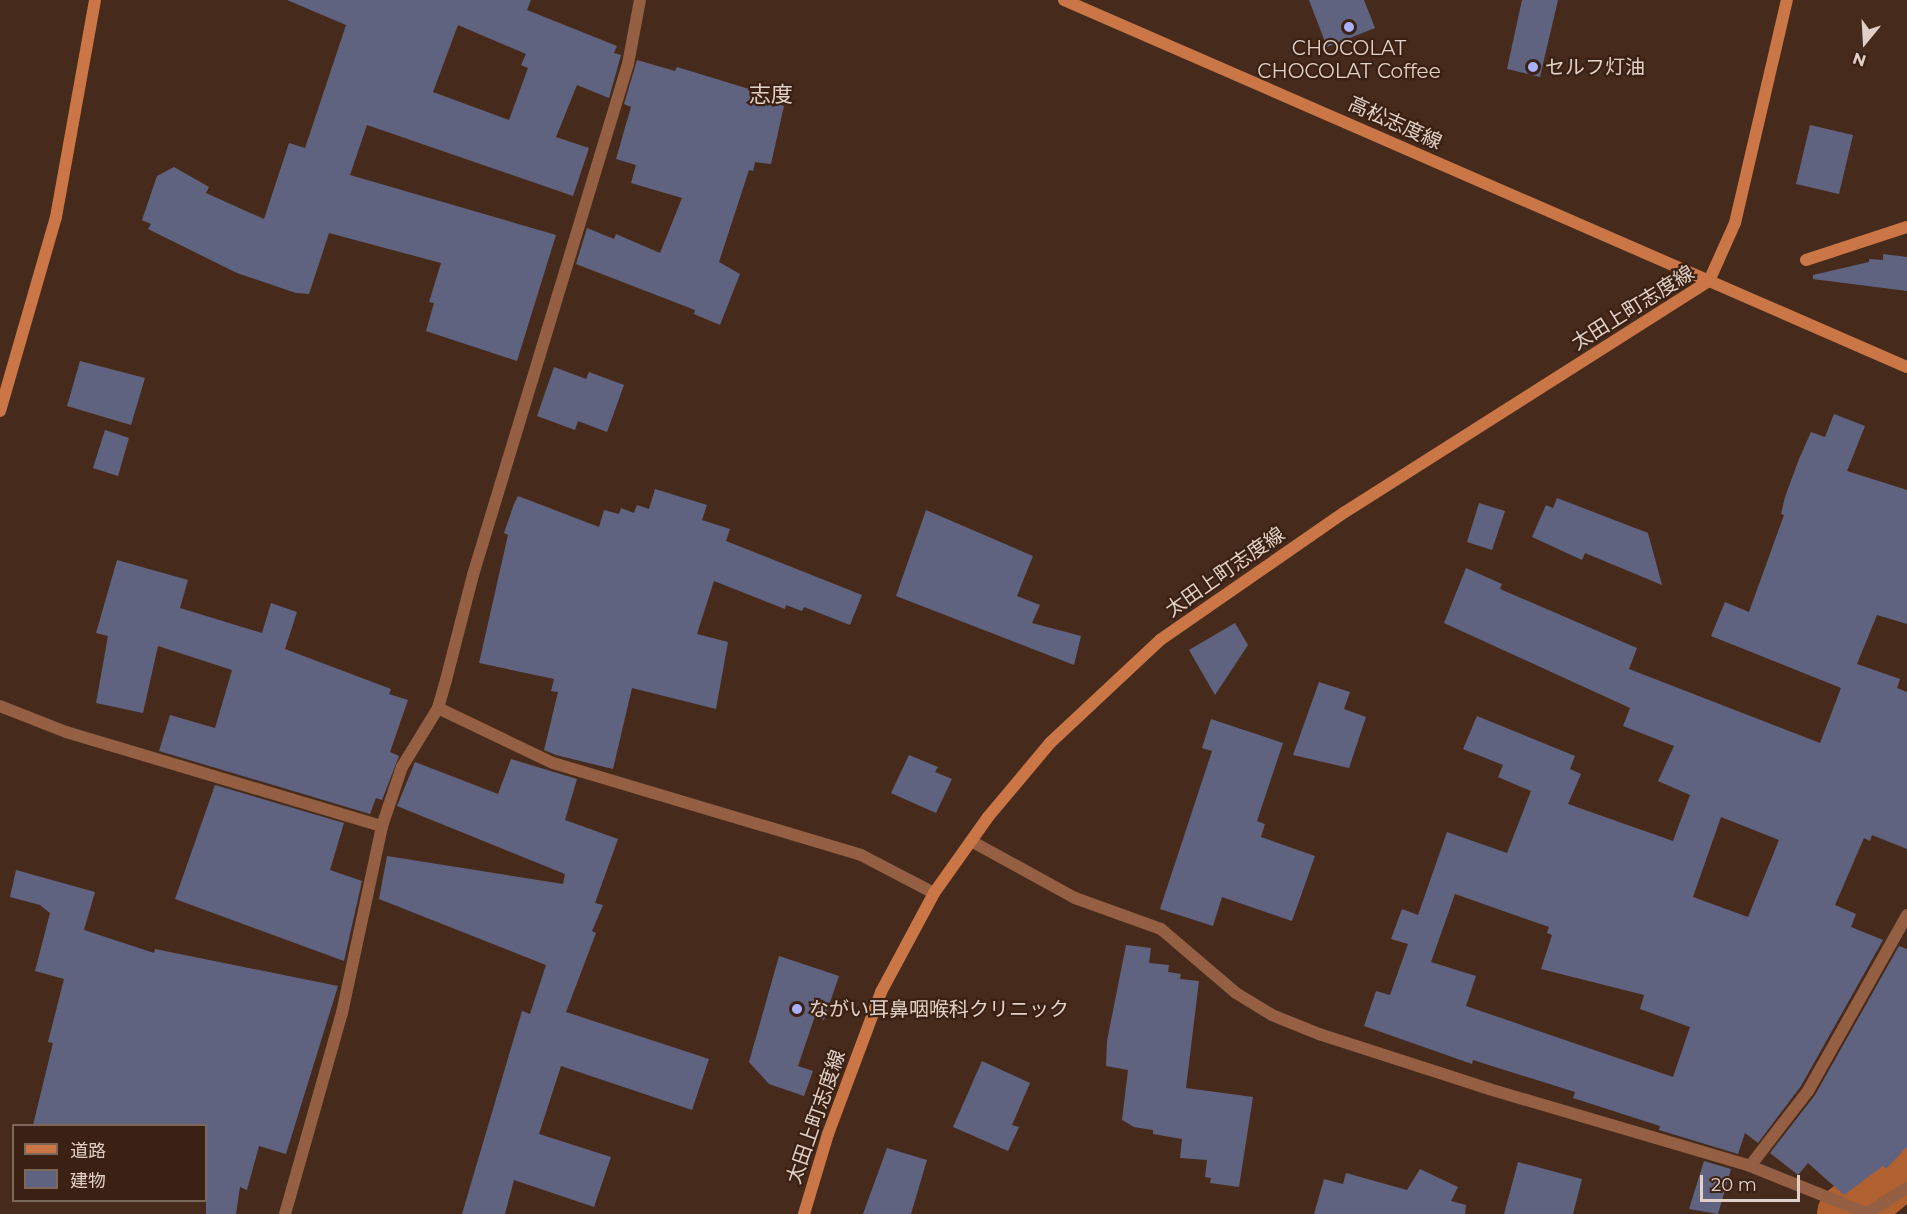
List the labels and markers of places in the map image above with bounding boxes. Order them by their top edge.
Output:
marker: CHOCOLAT CHOCOLAT Coffee [1342,20,1356,34]
place label: CHOCOLAT CHOCOLAT Coffee [1257,36,1441,83]
place label: セルフ灯油 [1545,55,1645,79]
marker: セルフ灯油 [1526,60,1540,74]
place label: ながい耳鼻咽喉科クリニック [809,997,1069,1021]
marker: ながい耳鼻咽喉科クリニック [790,1002,804,1016]

